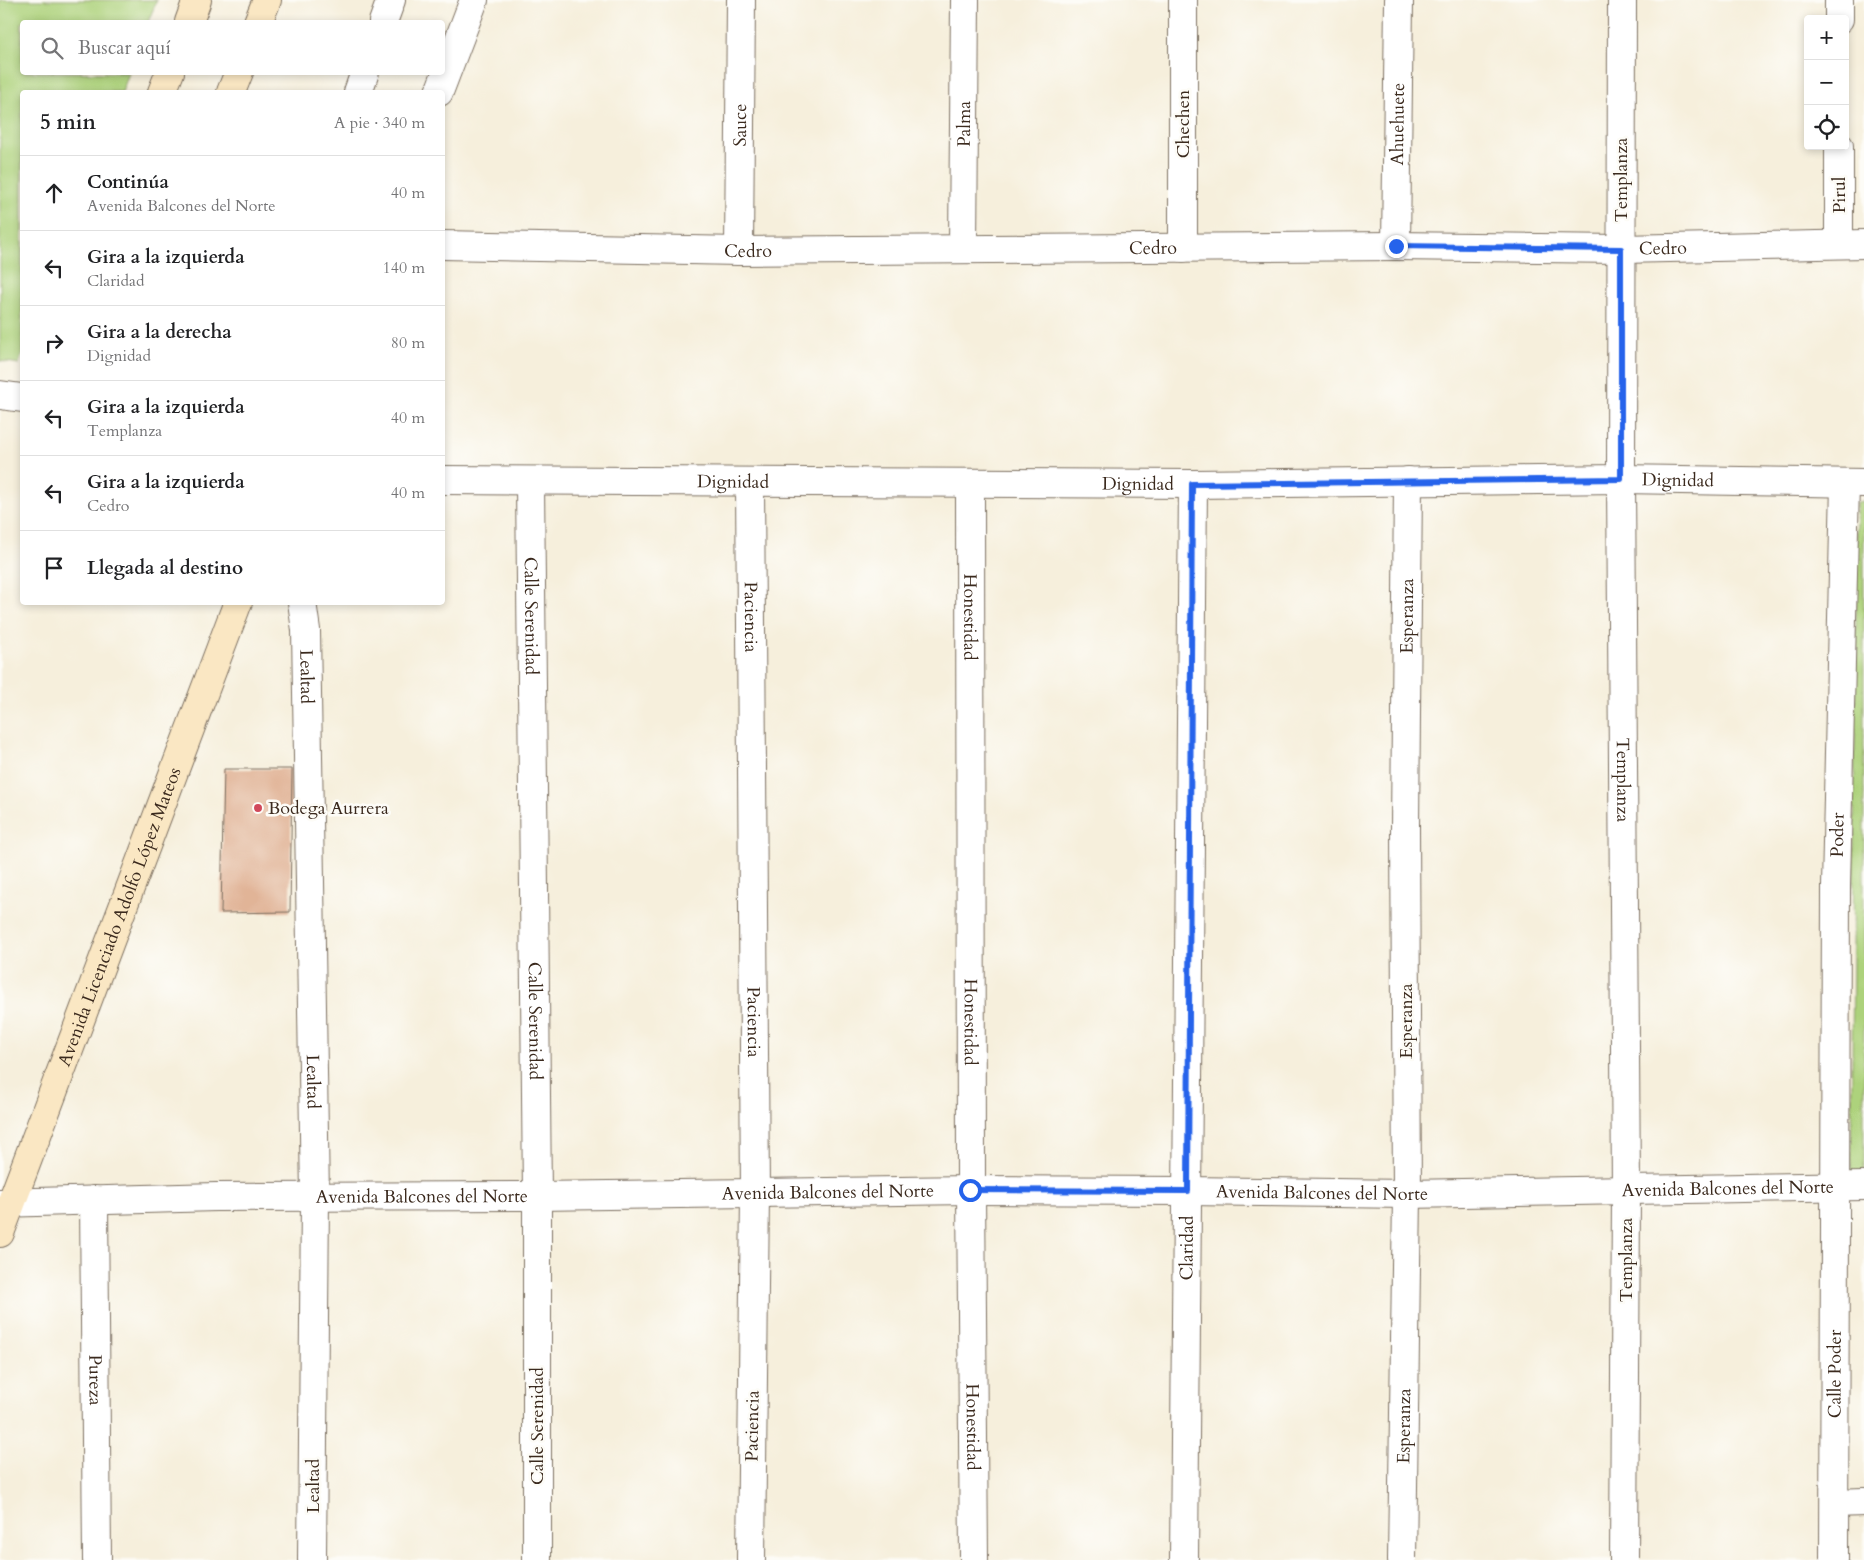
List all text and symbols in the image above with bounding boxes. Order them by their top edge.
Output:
map controls [1804,15,1849,150]
button: + [1804,15,1849,60]
search box [20,20,445,75]
icon: search [38,34,66,62]
text: Buscar aquí [78,35,171,61]
button: − [1804,60,1849,105]
street label: Ahuehuete [1385,83,1411,165]
street label: Chechen [1171,89,1196,158]
street label: Palma [952,101,977,147]
street label: Sauce [728,103,753,147]
button: locate [1804,105,1849,150]
text: 5 min [40,108,96,137]
text: A pie · 340 m [334,112,425,134]
street label: Templanza [1609,137,1634,222]
text: Continúa [87,169,169,195]
street label: Pirul [1827,176,1852,213]
icon: ahead [40,179,68,207]
text: 40 m [391,182,425,204]
text: Avenida Balcones del Norte [87,195,275,217]
route end [1385,235,1408,258]
street label: Cedro [1129,236,1177,261]
street label: Cedro [1639,236,1687,262]
street label: Cedro [724,239,772,264]
text: Gira a la izquierda [87,244,245,270]
icon: left [40,254,68,282]
text: 140 m [383,257,425,279]
text: Claridad [87,270,145,292]
text: Gira a la derecha [87,319,232,345]
icon: right [40,329,68,357]
text: 80 m [391,332,425,354]
text: Dignidad [87,345,151,367]
text: Gira a la izquierda [87,394,245,420]
icon: left [40,404,68,432]
text: 40 m [391,407,425,429]
text: Templanza [87,420,162,442]
street label: Dignidad [1642,467,1715,494]
text: Gira a la izquierda [87,469,245,495]
street label: Dignidad [697,469,769,495]
street label: Dignidad [1102,472,1174,497]
icon: left [40,479,68,507]
text: 40 m [391,482,425,504]
text: Cedro [87,495,130,517]
icon: arrive [40,554,68,582]
text: Llegada al destino [87,555,243,581]
street label: Calle Serenidad [518,557,544,676]
street label: Honestidad [957,574,982,661]
street label: Esperanza [1395,578,1420,654]
street label: Paciencia [738,581,763,653]
street label: Lealtad [293,649,319,705]
street label: Templanza [1610,738,1635,823]
street label: Avenida Licenciado Adolfo López Mateos [52,764,188,1070]
place label: Bodega Aurrera [268,796,389,821]
marker: Bodega Aurrera [252,802,264,814]
street label: Poder [1825,812,1851,858]
street label: Calle Serenidad [522,962,548,1081]
street label: Honestidad [958,979,983,1066]
street label: Esperanza [1394,983,1419,1059]
street label: Paciencia [741,986,766,1058]
street label: Lealtad [300,1054,326,1110]
street label: Avenida Balcones del Norte [1621,1175,1834,1203]
street label: Avenida Balcones del Norte [722,1179,934,1206]
route start [959,1179,982,1202]
street label: Avenida Balcones del Norte [1216,1179,1428,1207]
street label: Avenida Balcones del Norte [316,1184,528,1210]
street label: Claridad [1174,1215,1200,1280]
street label: Templanza [1614,1217,1639,1302]
street label: Calle Poder [1822,1329,1848,1418]
street label: Pureza [82,1354,108,1406]
street label: Calle Serenidad [525,1367,550,1485]
street label: Honestidad [960,1383,985,1471]
street label: Esperanza [1391,1388,1417,1464]
street label: Paciencia [739,1390,766,1462]
street label: Lealtad [301,1458,326,1513]

